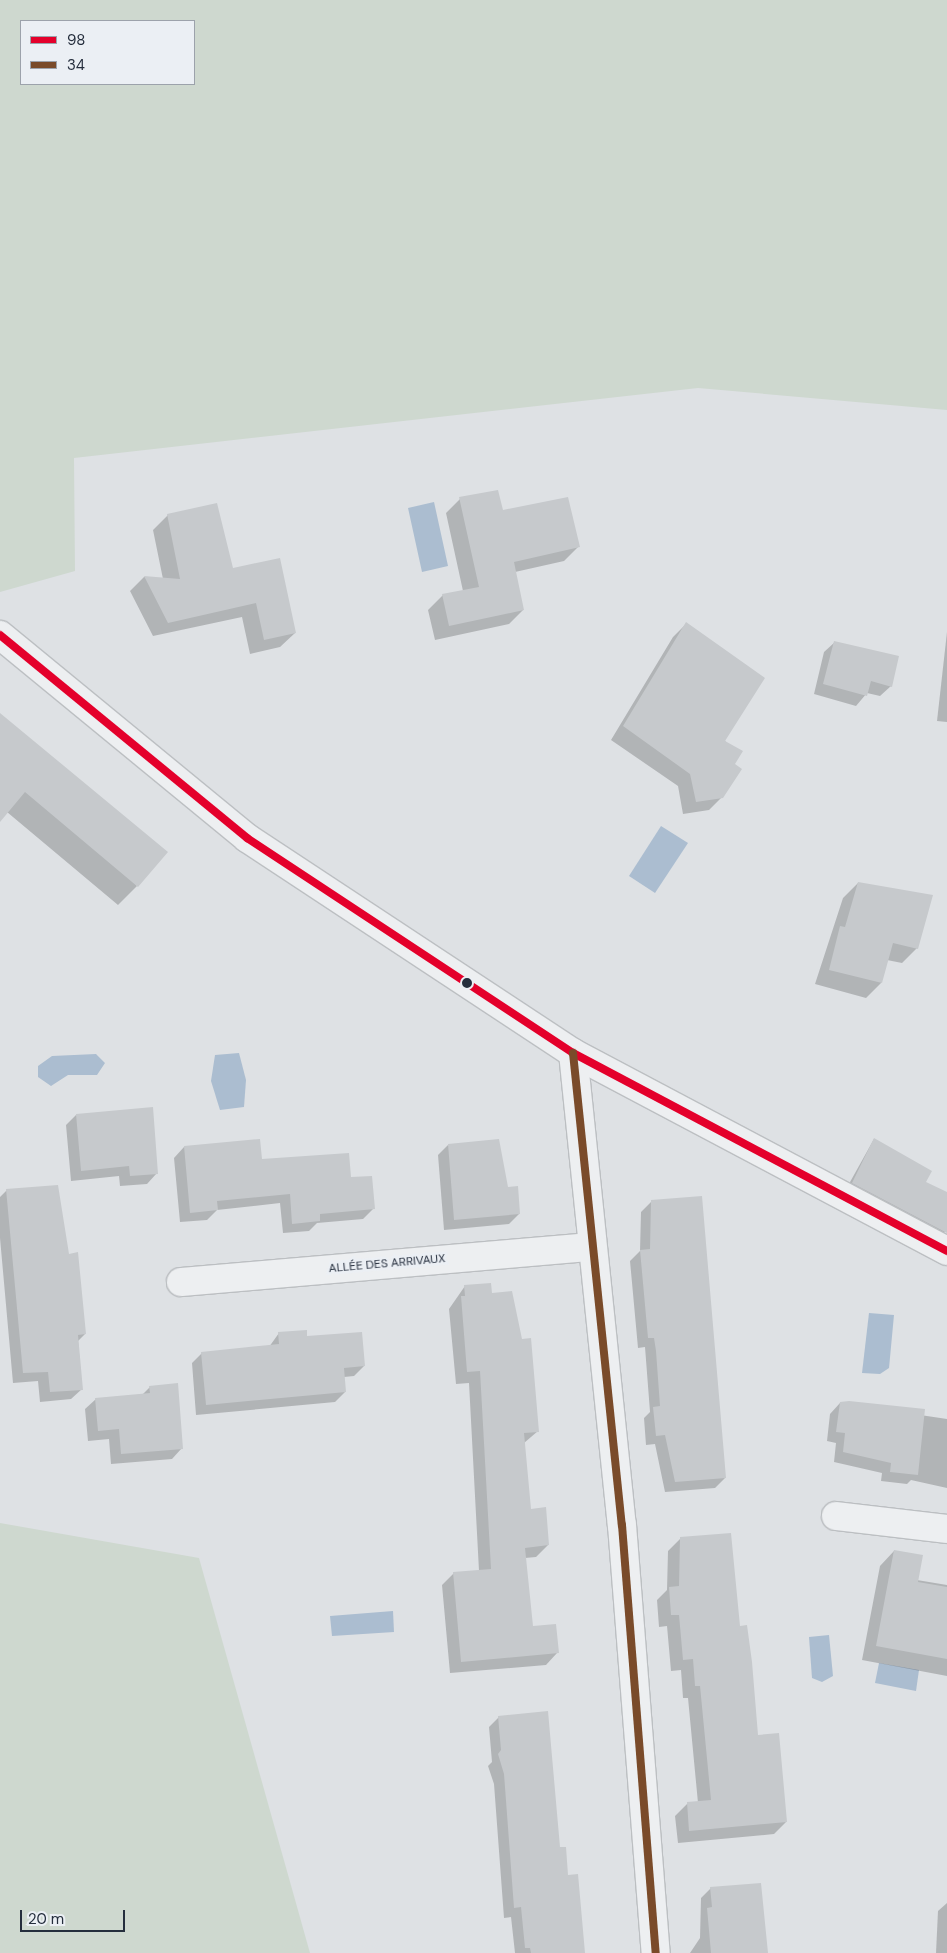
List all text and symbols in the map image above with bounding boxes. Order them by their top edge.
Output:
legend [20,20,195,85]
text: 98 [67,30,85,50]
text: 34 [67,55,85,75]
unlabelled marker [462,978,472,988]
street label: ALLÉE DES ARRIVAUX [328,1252,446,1276]
scale bar [22,1900,128,1932]
text: 20 m [28,1909,64,1929]

